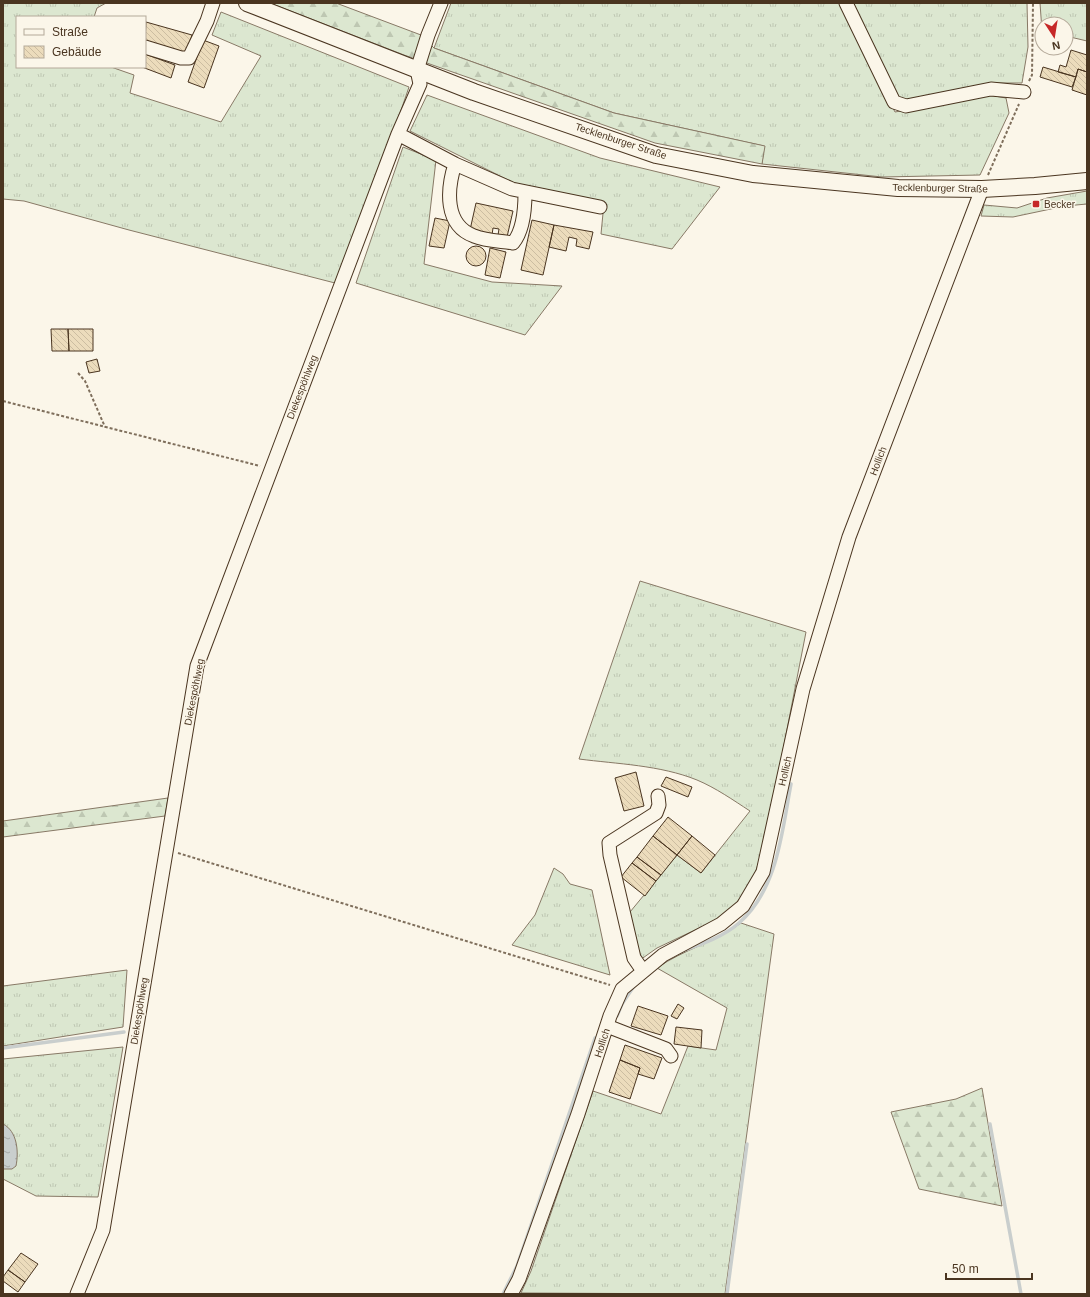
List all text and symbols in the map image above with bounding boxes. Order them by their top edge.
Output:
legend [16,16,146,68]
north arrow [1034,16,1074,56]
text: Straße [52,25,88,39]
text: N [1051,39,1061,52]
text: Gebäude [52,45,102,59]
street label: Tecklenburger Straße [574,121,669,161]
street label: Tecklenburger Straße [892,182,988,194]
marker: Becker [1031,199,1041,209]
place label: Becker [1044,199,1076,210]
street label: Diekespöhlweg [285,353,319,421]
street label: Hollich [867,445,889,477]
street label: Diekespöhlweg [182,658,206,726]
street label: Hollich [776,755,794,787]
street label: Diekespöhlweg [128,977,150,1045]
street label: Hollich [592,1027,612,1059]
scale bar [946,1255,1032,1281]
text: 50 m [952,1262,979,1276]

